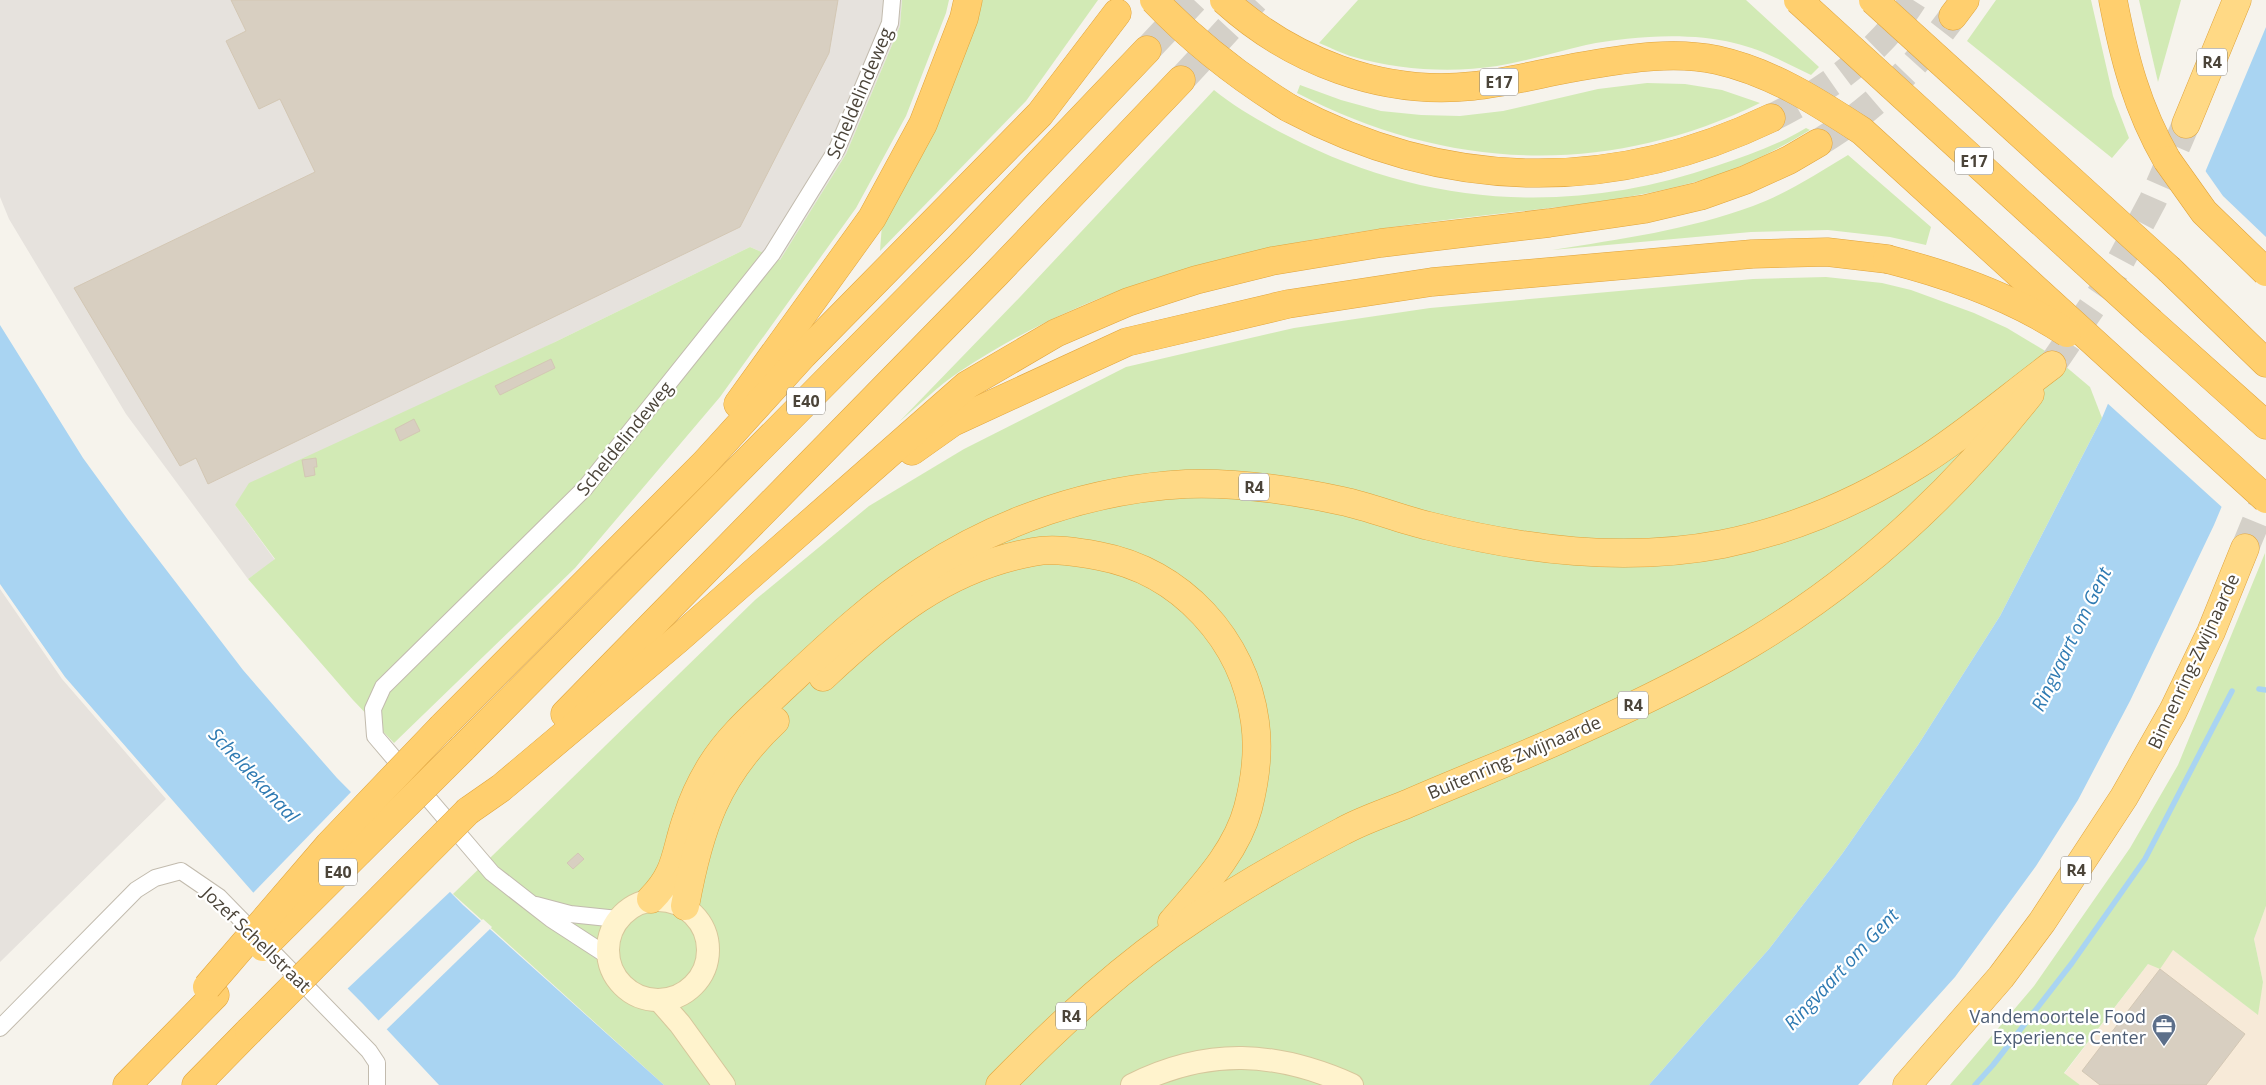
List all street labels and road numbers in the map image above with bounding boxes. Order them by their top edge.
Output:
street label: Scheldelindeweg [821,23,898,162]
road number: R4 [2197,48,2227,76]
road number: E17 [1480,68,1518,95]
road number: E17 [1955,148,1993,175]
street label: Scheldelindeweg [570,376,678,500]
road number: E40 [787,388,825,414]
road number: R4 [1239,474,1269,501]
street label: Binnenring-Zwijnaarde [2142,569,2244,753]
road number: R4 [1618,692,1648,718]
street label: Buitenring-Zwijnaarde [1424,710,1604,804]
road number: R4 [2061,856,2091,884]
road number: E40 [319,859,357,886]
street label: Jozef Schellstraat [196,880,317,997]
road number: R4 [1056,1002,1086,1030]

